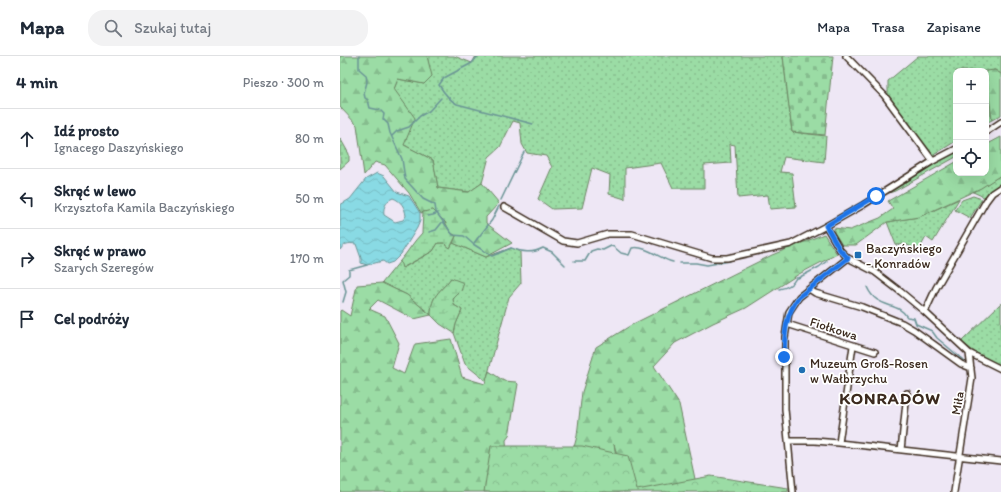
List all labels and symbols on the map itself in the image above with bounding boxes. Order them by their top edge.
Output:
route start [867,187,885,205]
place label: Baczyńskiego - Konradów [866,241,942,271]
marker: Baczyńskiego - Konradów [853,250,863,260]
street label: Fiołkowa [808,314,860,343]
route end [775,348,793,366]
place label: Muzeum Groß-Rosen w Wałbrzychu [810,356,928,386]
marker: Muzeum Groß-Rosen w Wałbrzychu [797,365,807,375]
district label: KONRADÓW [839,388,941,408]
street label: Miła [948,390,967,416]

